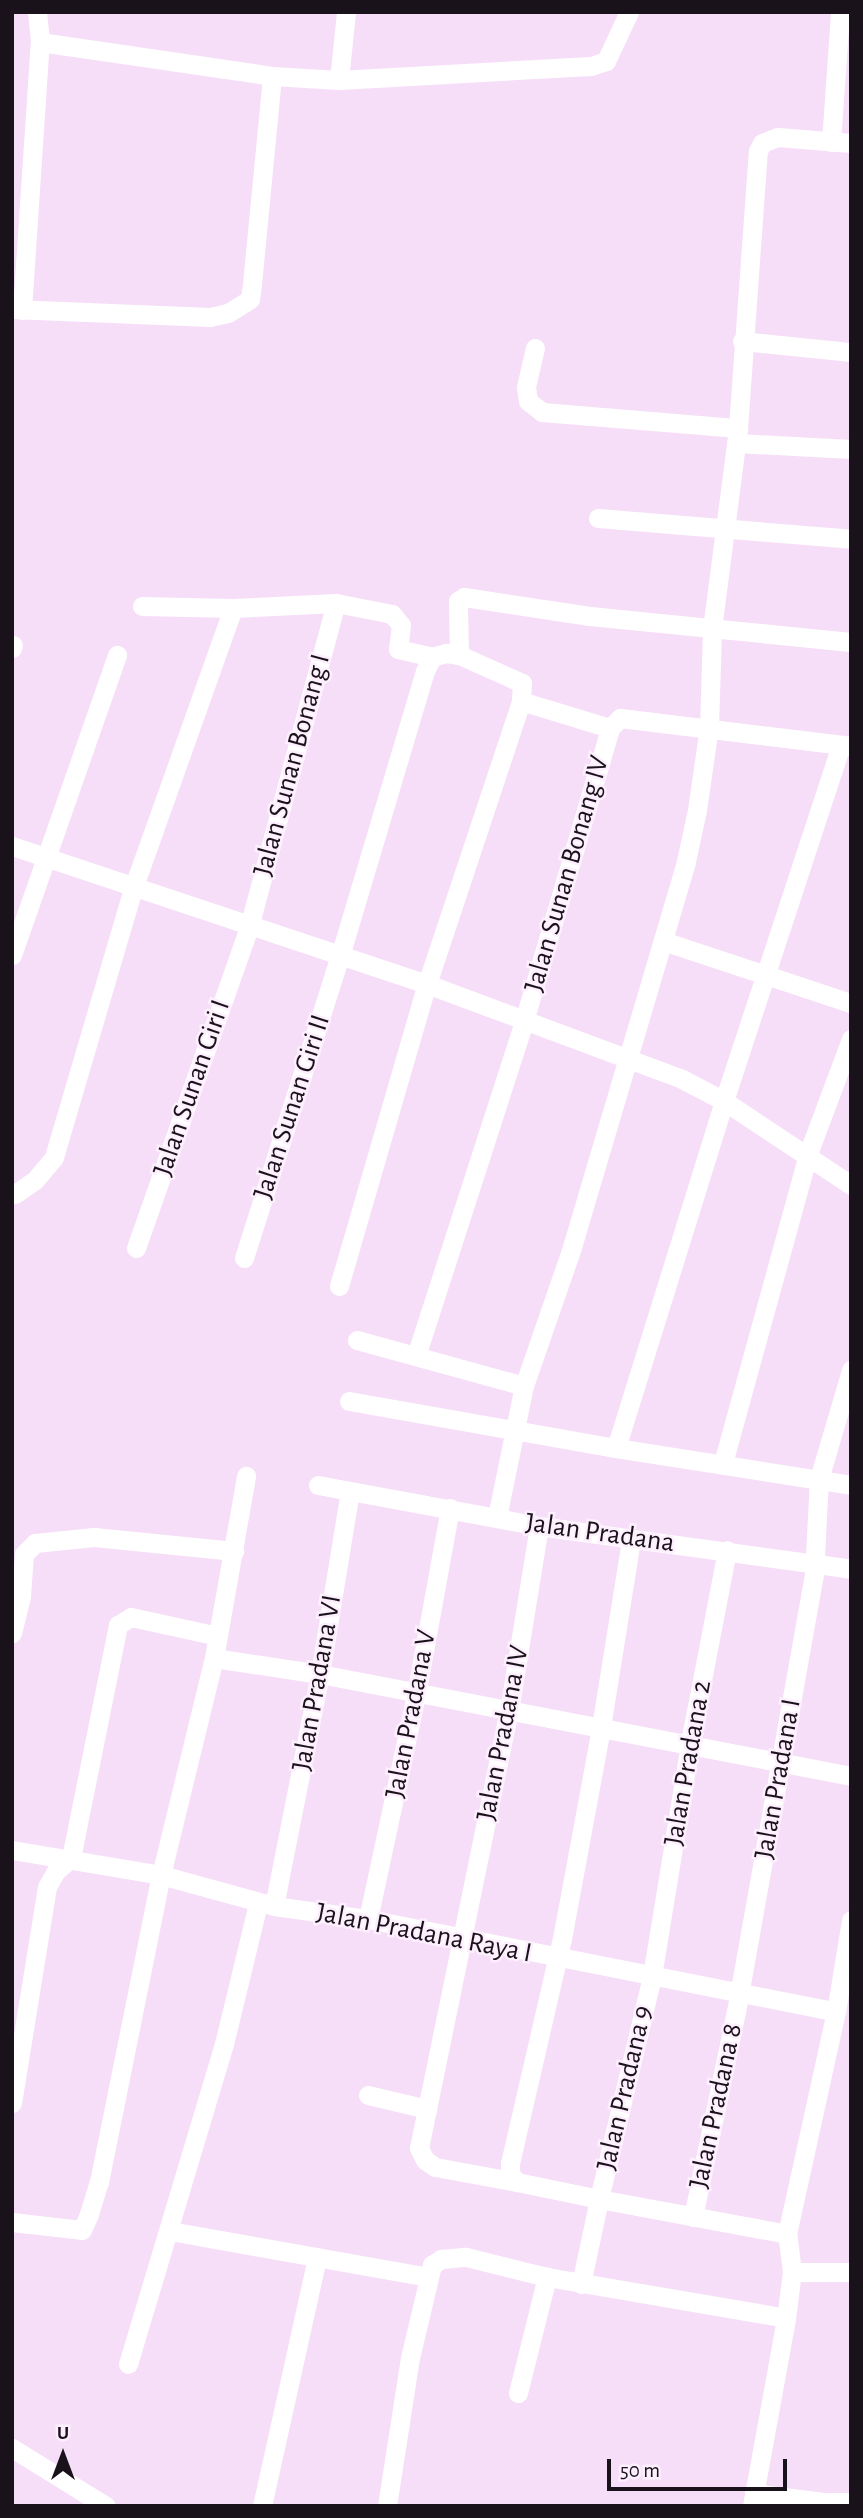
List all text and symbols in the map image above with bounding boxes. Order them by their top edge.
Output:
street label: Jalan Sunan Bonang I [246,650,338,880]
street label: Jalan Sunan Bonang IV [517,752,617,996]
street label: Jalan Sunan Giri I [146,995,238,1181]
street label: Jalan Sunan Giri II [246,1010,338,1204]
street label: Jalan Pradana [523,1506,677,1560]
street label: Jalan Pradana VI [285,1592,349,1774]
street label: Jalan Pradana V [378,1627,444,1801]
street label: Jalan Pradana IV [470,1643,536,1823]
street label: Jalan Pradana 2 [657,1678,719,1848]
street label: Jalan Pradana I [747,1696,809,1862]
street label: Jalan Pradana Raya I [313,1896,535,1970]
street label: Jalan Pradana 9 [590,2002,660,2174]
street label: Jalan Pradana 8 [682,2020,750,2192]
north arrow [28,2420,98,2490]
text: U [57,2424,69,2443]
scale bar [611,2444,791,2488]
text: 50 m [620,2460,660,2481]

